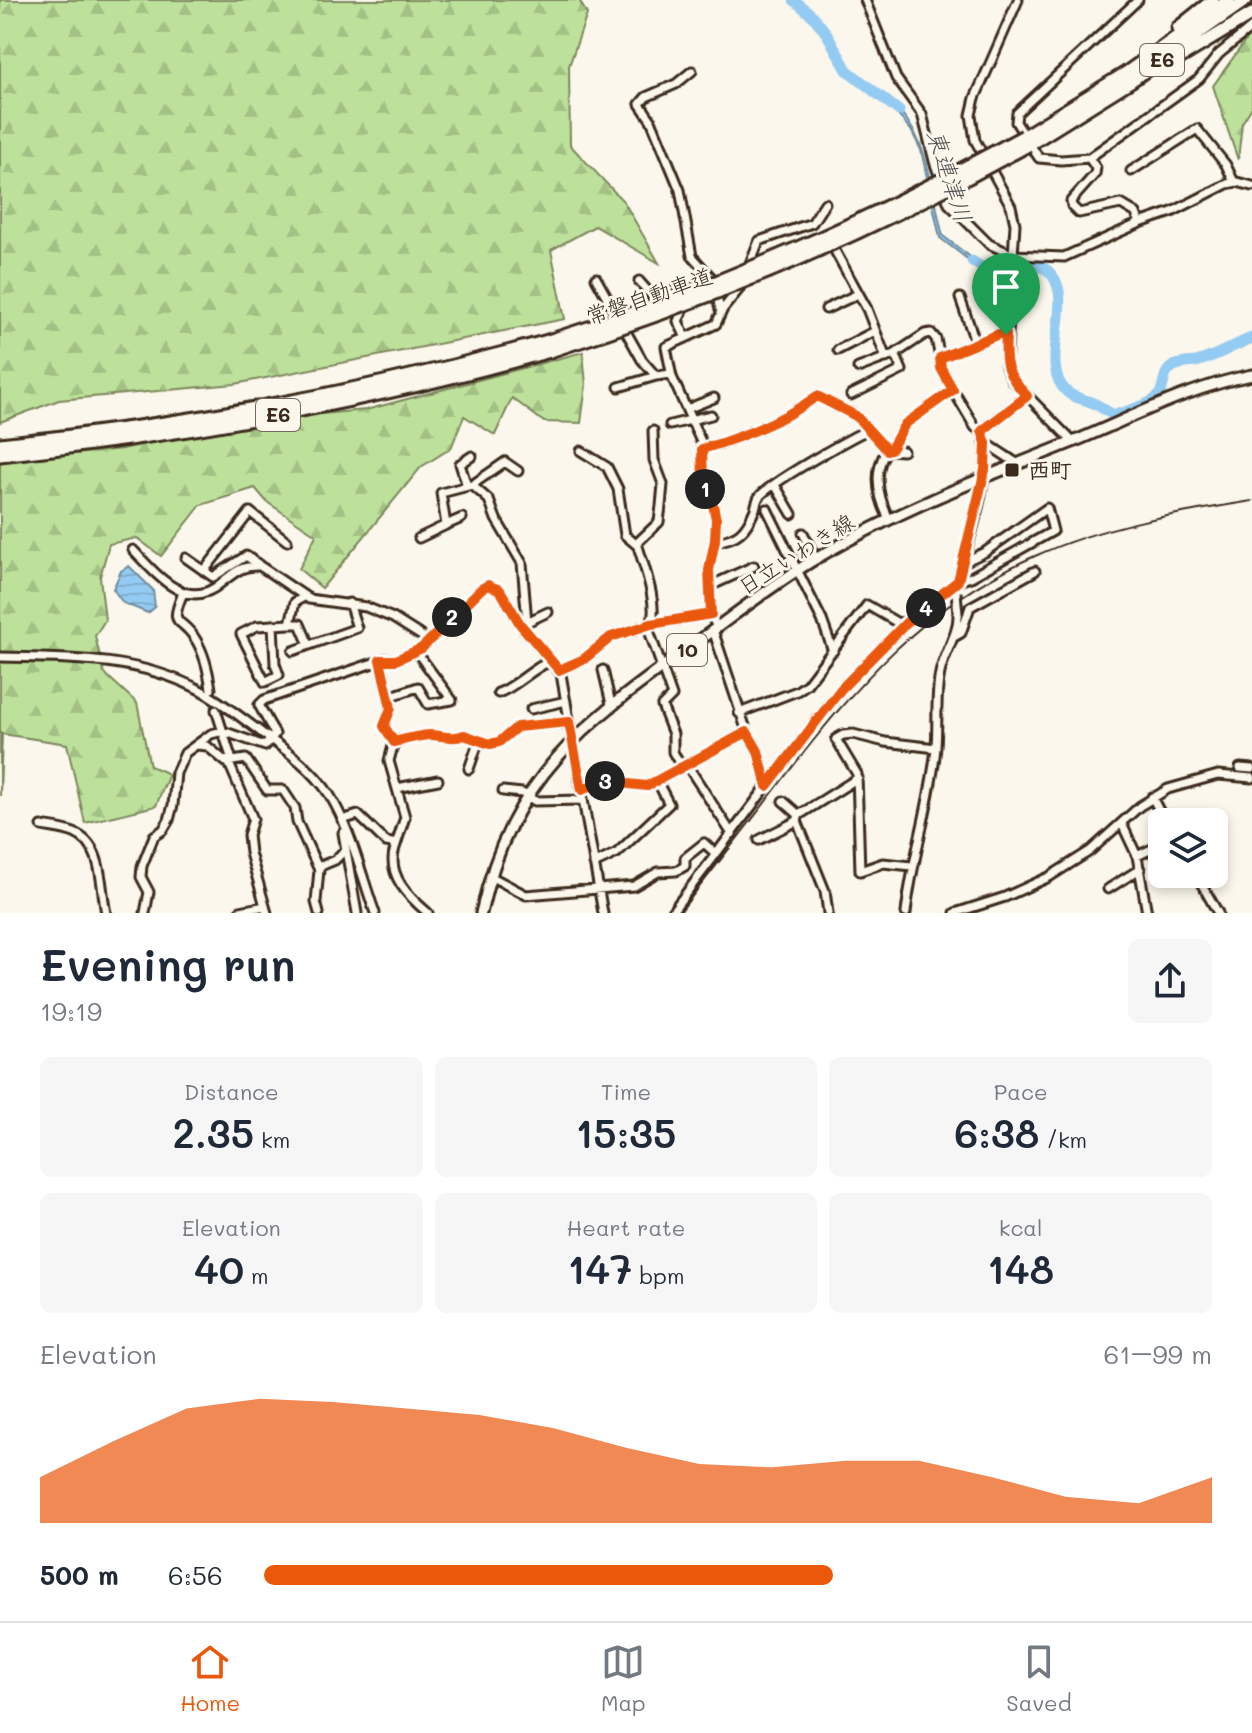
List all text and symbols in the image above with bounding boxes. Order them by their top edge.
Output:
road number: E6 [1140,44,1184,76]
water label: 東連津川 [921,125,980,226]
pin [972,253,1040,335]
street label: 常磐自動車道 [582,260,716,331]
icon: arrive [984,265,1028,309]
road number: E6 [256,399,300,431]
place label: 西町 [1028,455,1072,484]
marker: 西町 [1003,461,1021,479]
pin: 1 [685,469,725,509]
text: 1 [700,474,710,503]
street label: 日立いわき線 [732,506,859,601]
pin: 4 [906,588,946,628]
text: 4 [919,593,933,622]
pin: 2 [432,597,472,637]
text: 2 [446,602,458,631]
road number: 10 [667,634,707,666]
pin: 3 [585,761,625,801]
text: 3 [598,766,612,795]
map controls [1148,808,1228,888]
button: layers [1148,808,1228,888]
text: Evening run [40,935,295,992]
button: share [1128,939,1212,1023]
text: 19:19 [40,994,102,1028]
text: Distance [184,1077,279,1106]
text: Time [601,1077,651,1106]
text: Pace [994,1077,1048,1106]
text: 2.35 [172,1106,254,1158]
text: 15:35 [576,1106,676,1158]
text: 6:38 [954,1106,1039,1158]
text: km [254,1125,290,1154]
text: /km [1039,1125,1087,1154]
text: Elevation [182,1213,281,1242]
text: Heart rate [567,1213,685,1242]
text: kcal [999,1213,1043,1242]
text: 40 [194,1242,244,1294]
text: 147 [568,1242,632,1294]
text: 148 [987,1242,1054,1294]
text: m [244,1261,269,1290]
text: bpm [632,1261,684,1290]
text: Elevation [40,1337,157,1371]
text: 61–99 m [1104,1337,1212,1371]
text: 500 m [40,1558,119,1592]
text: 6:56 [168,1558,223,1592]
tab: Home [180,1640,240,1717]
tab: Map [601,1640,646,1717]
tab: Saved [1006,1640,1072,1717]

